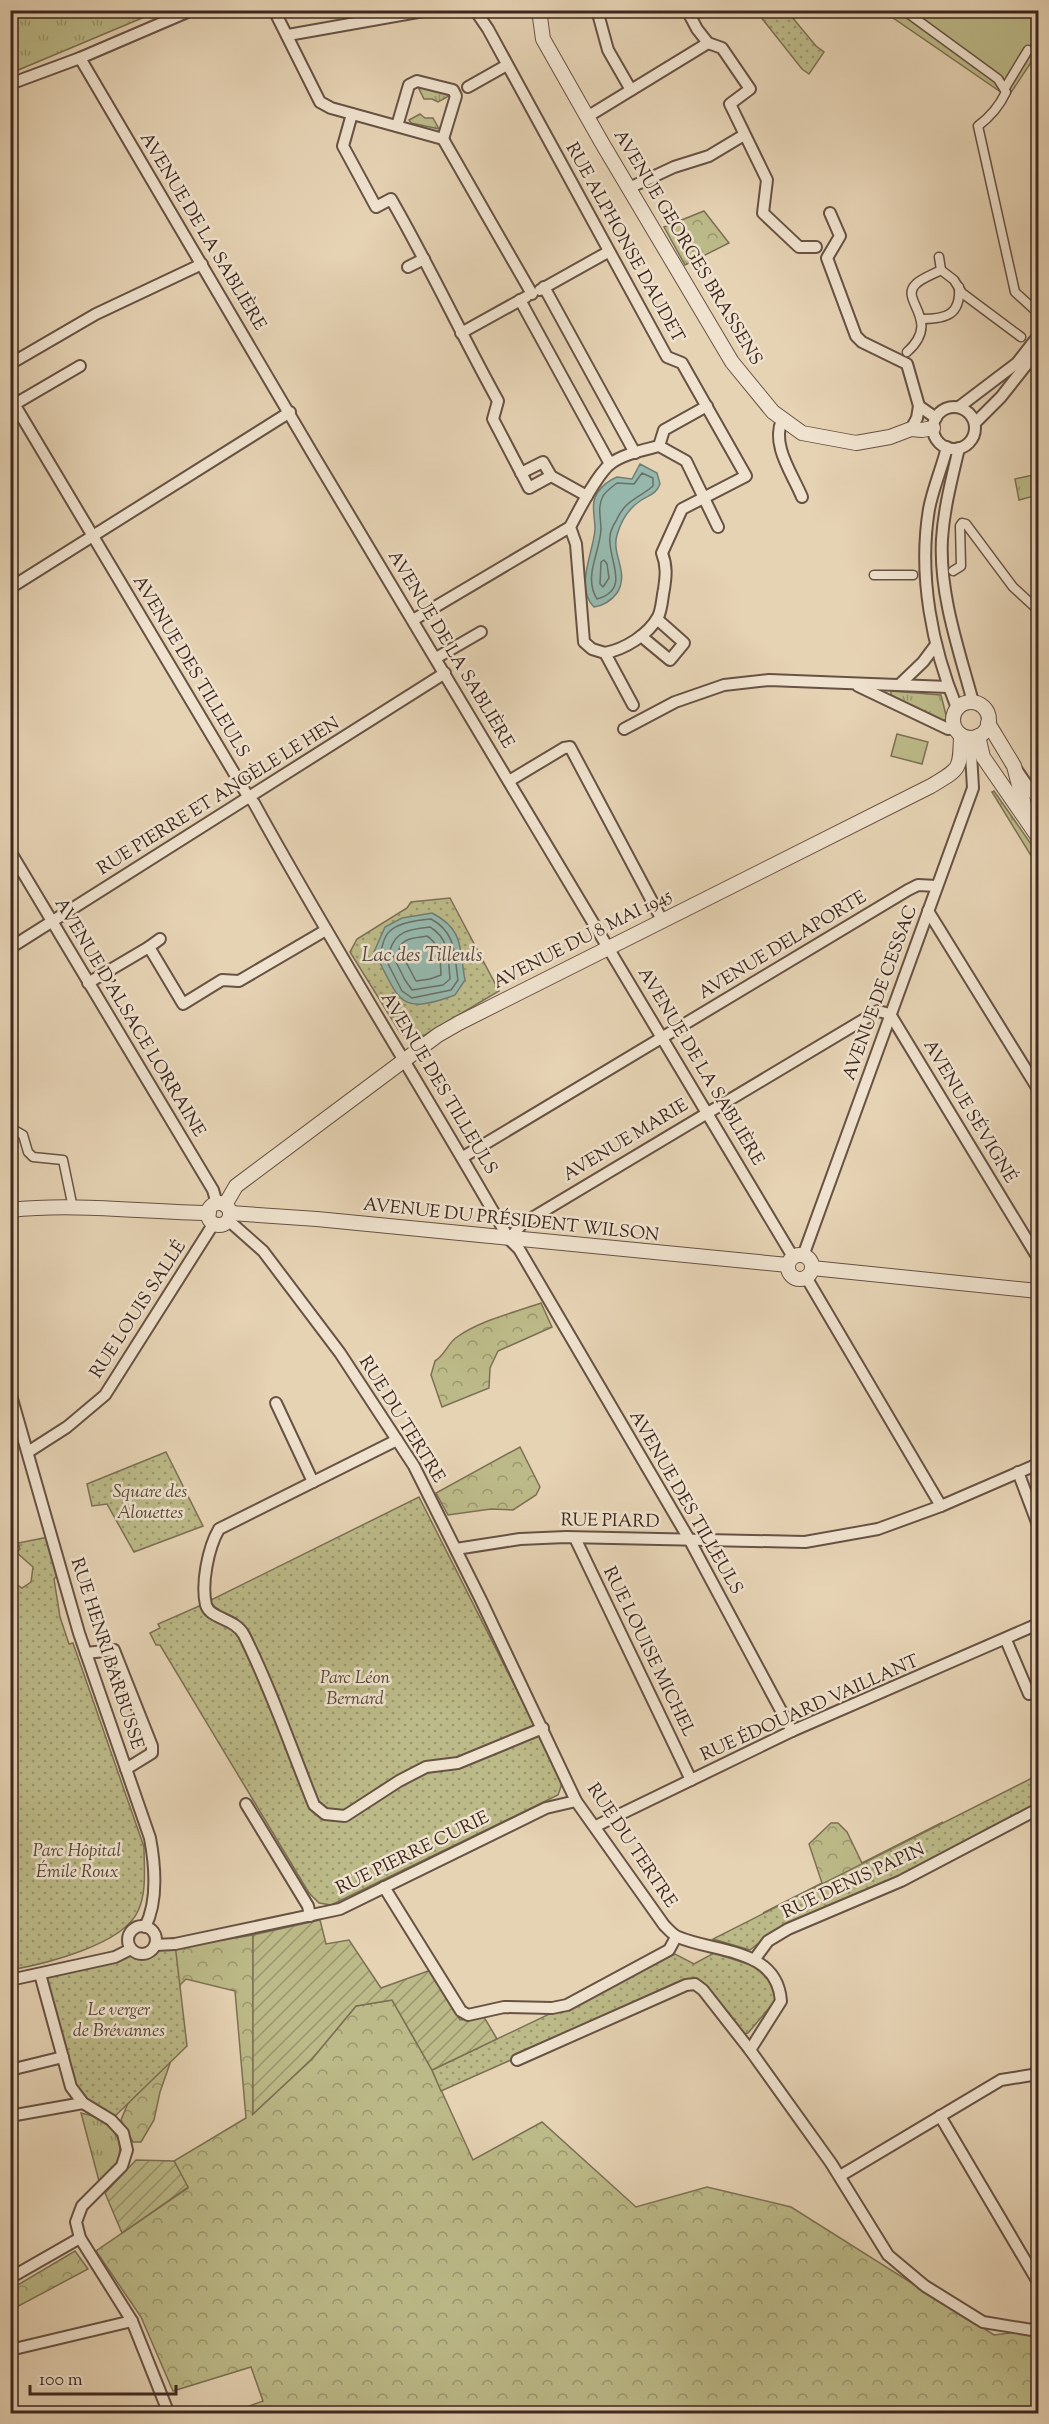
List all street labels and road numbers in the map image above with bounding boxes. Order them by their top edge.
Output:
street label: AVENUE GEORGES BRASSENS [606,125,768,371]
street label: AVENUE DE LA SABLIÈRE [132,128,272,336]
street label: RUE ALPHONSE DAUDET [558,138,690,348]
street label: AVENUE DE LA SABLIÈRE [380,546,520,754]
street label: AVENUE DES TILLEULS [125,571,255,763]
street label: RUE PIERRE ET ANGÈLE LE HEN [93,711,345,883]
street label: AVENUE DU 8 MAI 1945 [489,884,677,996]
street label: AVENUE DELAPORTE [694,885,872,1007]
street label: AVENUE D'ALSACE LORRAINE [47,894,211,1143]
street label: AVENUE DE CESSAC [837,902,925,1084]
street label: AVENUE DE LA SABLIÈRE [630,963,770,1171]
street label: AVENUE DES TILLEULS [373,988,503,1180]
street label: AVENUE SÉVIGNÉ [916,1035,1022,1189]
street label: AVENUE MARIE [558,1093,694,1189]
street label: AVENUE DU PRÉSIDENT WILSON [362,1193,660,1249]
street label: RUE LOUIS SALLÉ [85,1236,194,1384]
street label: RUE DU TERTRE [351,1351,451,1489]
street label: AVENUE DES TILLEULS [622,1406,748,1600]
street label: RUE PIARD [560,1508,660,1536]
street label: RUE HENRI BARBUSSE [63,1555,149,1753]
street label: RUE LOUISE MICHEL [595,1563,701,1742]
street label: RUE ÉDOUARD VAILLANT [697,1649,924,1769]
street label: RUE DU TERTRE [580,1778,682,1914]
street label: RUE PIERRE CURIE [332,1806,494,1902]
street label: RUE DENIS PAPIN [778,1838,930,1926]

